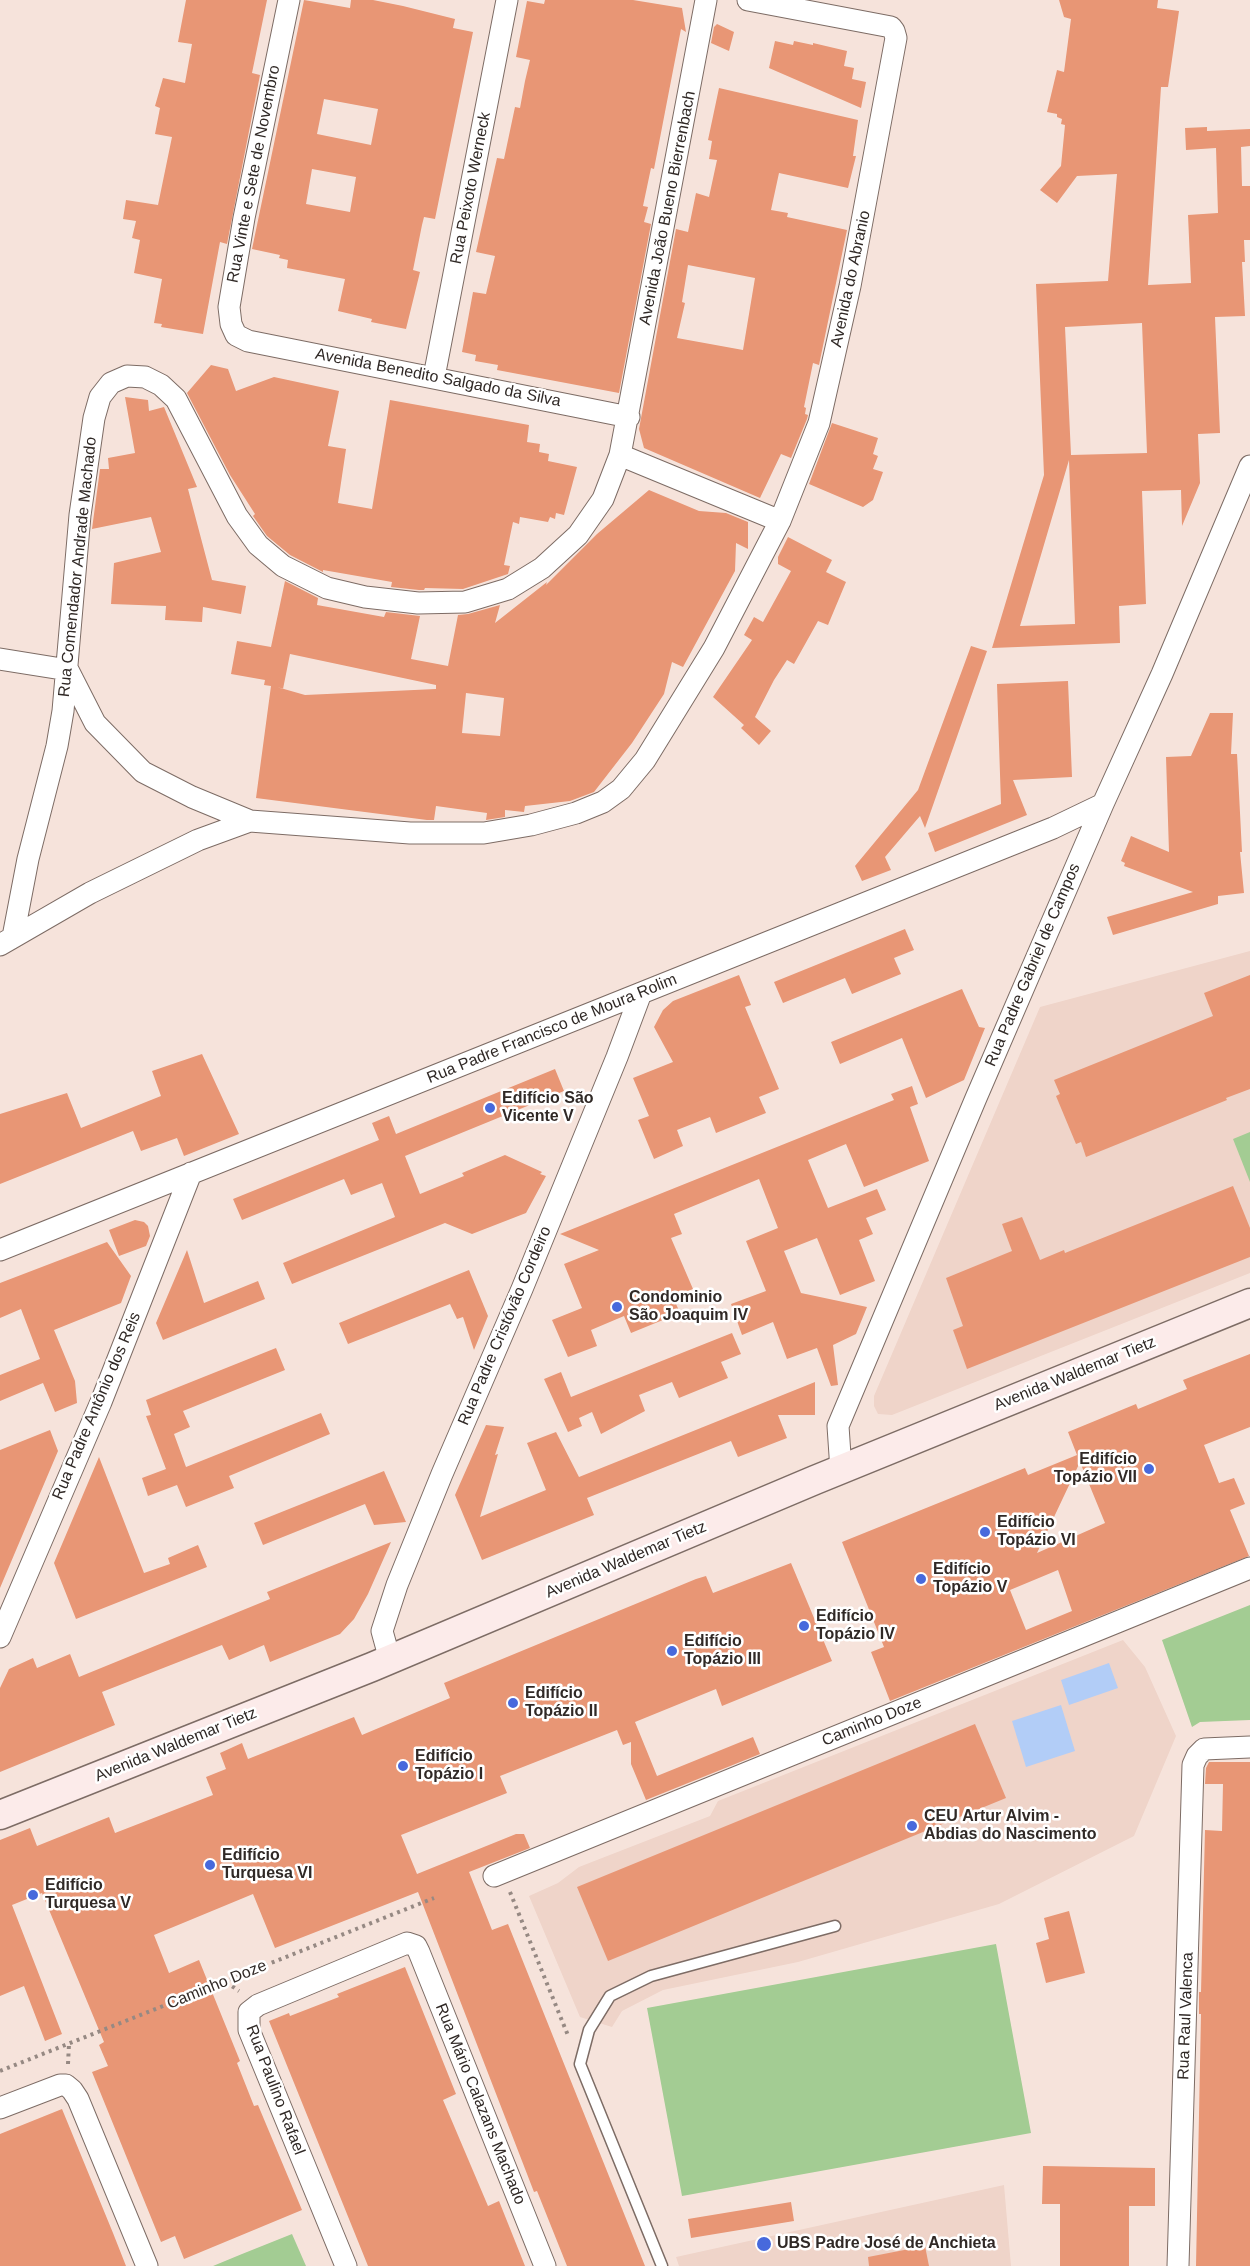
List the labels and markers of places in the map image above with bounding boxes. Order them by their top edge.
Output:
place label: Edifício São Vicente V [502,1089,594,1127]
marker: Edifício São Vicente V [483,1101,497,1115]
place label: Condominio São Joaquim IV [629,1288,748,1326]
marker: Condominio São Joaquim IV [610,1300,624,1314]
place label: Edifício Topázio VII [1054,1450,1137,1488]
marker: Edifício Topázio VII [1142,1462,1156,1476]
place label: Edifício Topázio VI [997,1513,1076,1551]
marker: Edifício Topázio VI [978,1525,992,1539]
place label: Edifício Topázio V [933,1560,1007,1598]
marker: Edifício Topázio V [914,1572,928,1586]
place label: Edifício Topázio IV [816,1607,895,1645]
marker: Edifício Topázio IV [797,1619,811,1633]
place label: Edifício Topázio III [684,1632,761,1670]
marker: Edifício Topázio III [665,1644,679,1658]
place label: Edifício Topázio II [525,1684,598,1722]
marker: Edifício Topázio II [506,1696,520,1710]
place label: Edifício Topázio I [415,1747,483,1785]
marker: Edifício Topázio I [396,1759,410,1773]
place label: CEU Artur Alvim - Abdias do Nascimento [924,1807,1096,1845]
marker: CEU Artur Alvim - Abdias do Nascimento [905,1819,919,1833]
place label: Edifício Turquesa VI [222,1846,312,1884]
marker: Edifício Turquesa VI [203,1858,217,1872]
place label: Edifício Turquesa V [45,1876,131,1914]
marker: Edifício Turquesa V [26,1888,40,1902]
place label: UBS Padre José de Anchieta [777,2234,996,2254]
marker: UBS Padre José de Anchieta [755,2235,773,2253]

